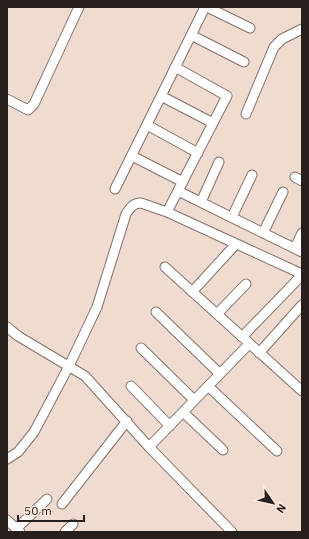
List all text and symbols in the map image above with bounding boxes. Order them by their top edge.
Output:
north arrow [253,483,293,523]
scale bar [18,497,84,523]
text: N [273,501,289,516]
text: 50 m [24,503,52,518]

